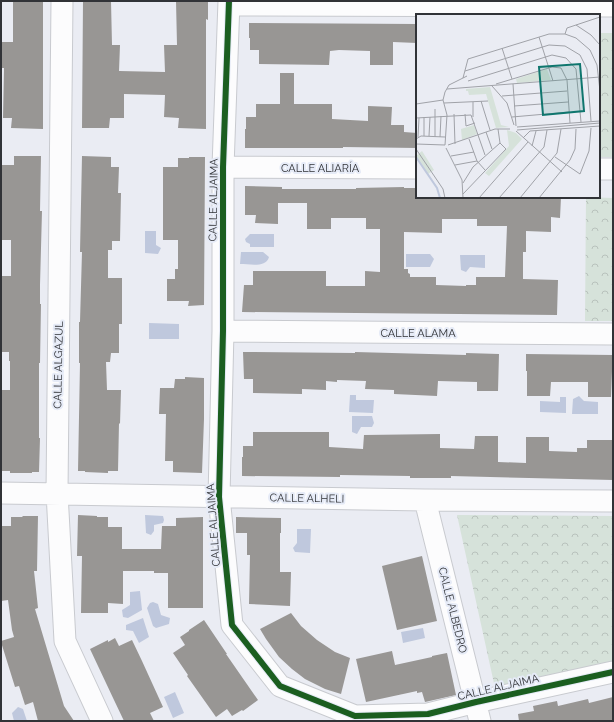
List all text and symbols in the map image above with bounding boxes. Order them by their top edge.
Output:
inset map [416,14,600,198]
street label: CALLE ALJAIMA [206,158,221,242]
street label: CALLE ALIARÍA [281,161,360,175]
street label: CALLE ALGAZUL [51,321,66,409]
street label: CALLE ALAMA [380,327,456,340]
street label: CALLE ALJAIMA [204,483,223,567]
street label: CALLE ALHELI [270,491,344,506]
street label: CALLE ALBEDRO [436,566,469,654]
street label: CALLE ALJAIMA [456,672,541,703]

